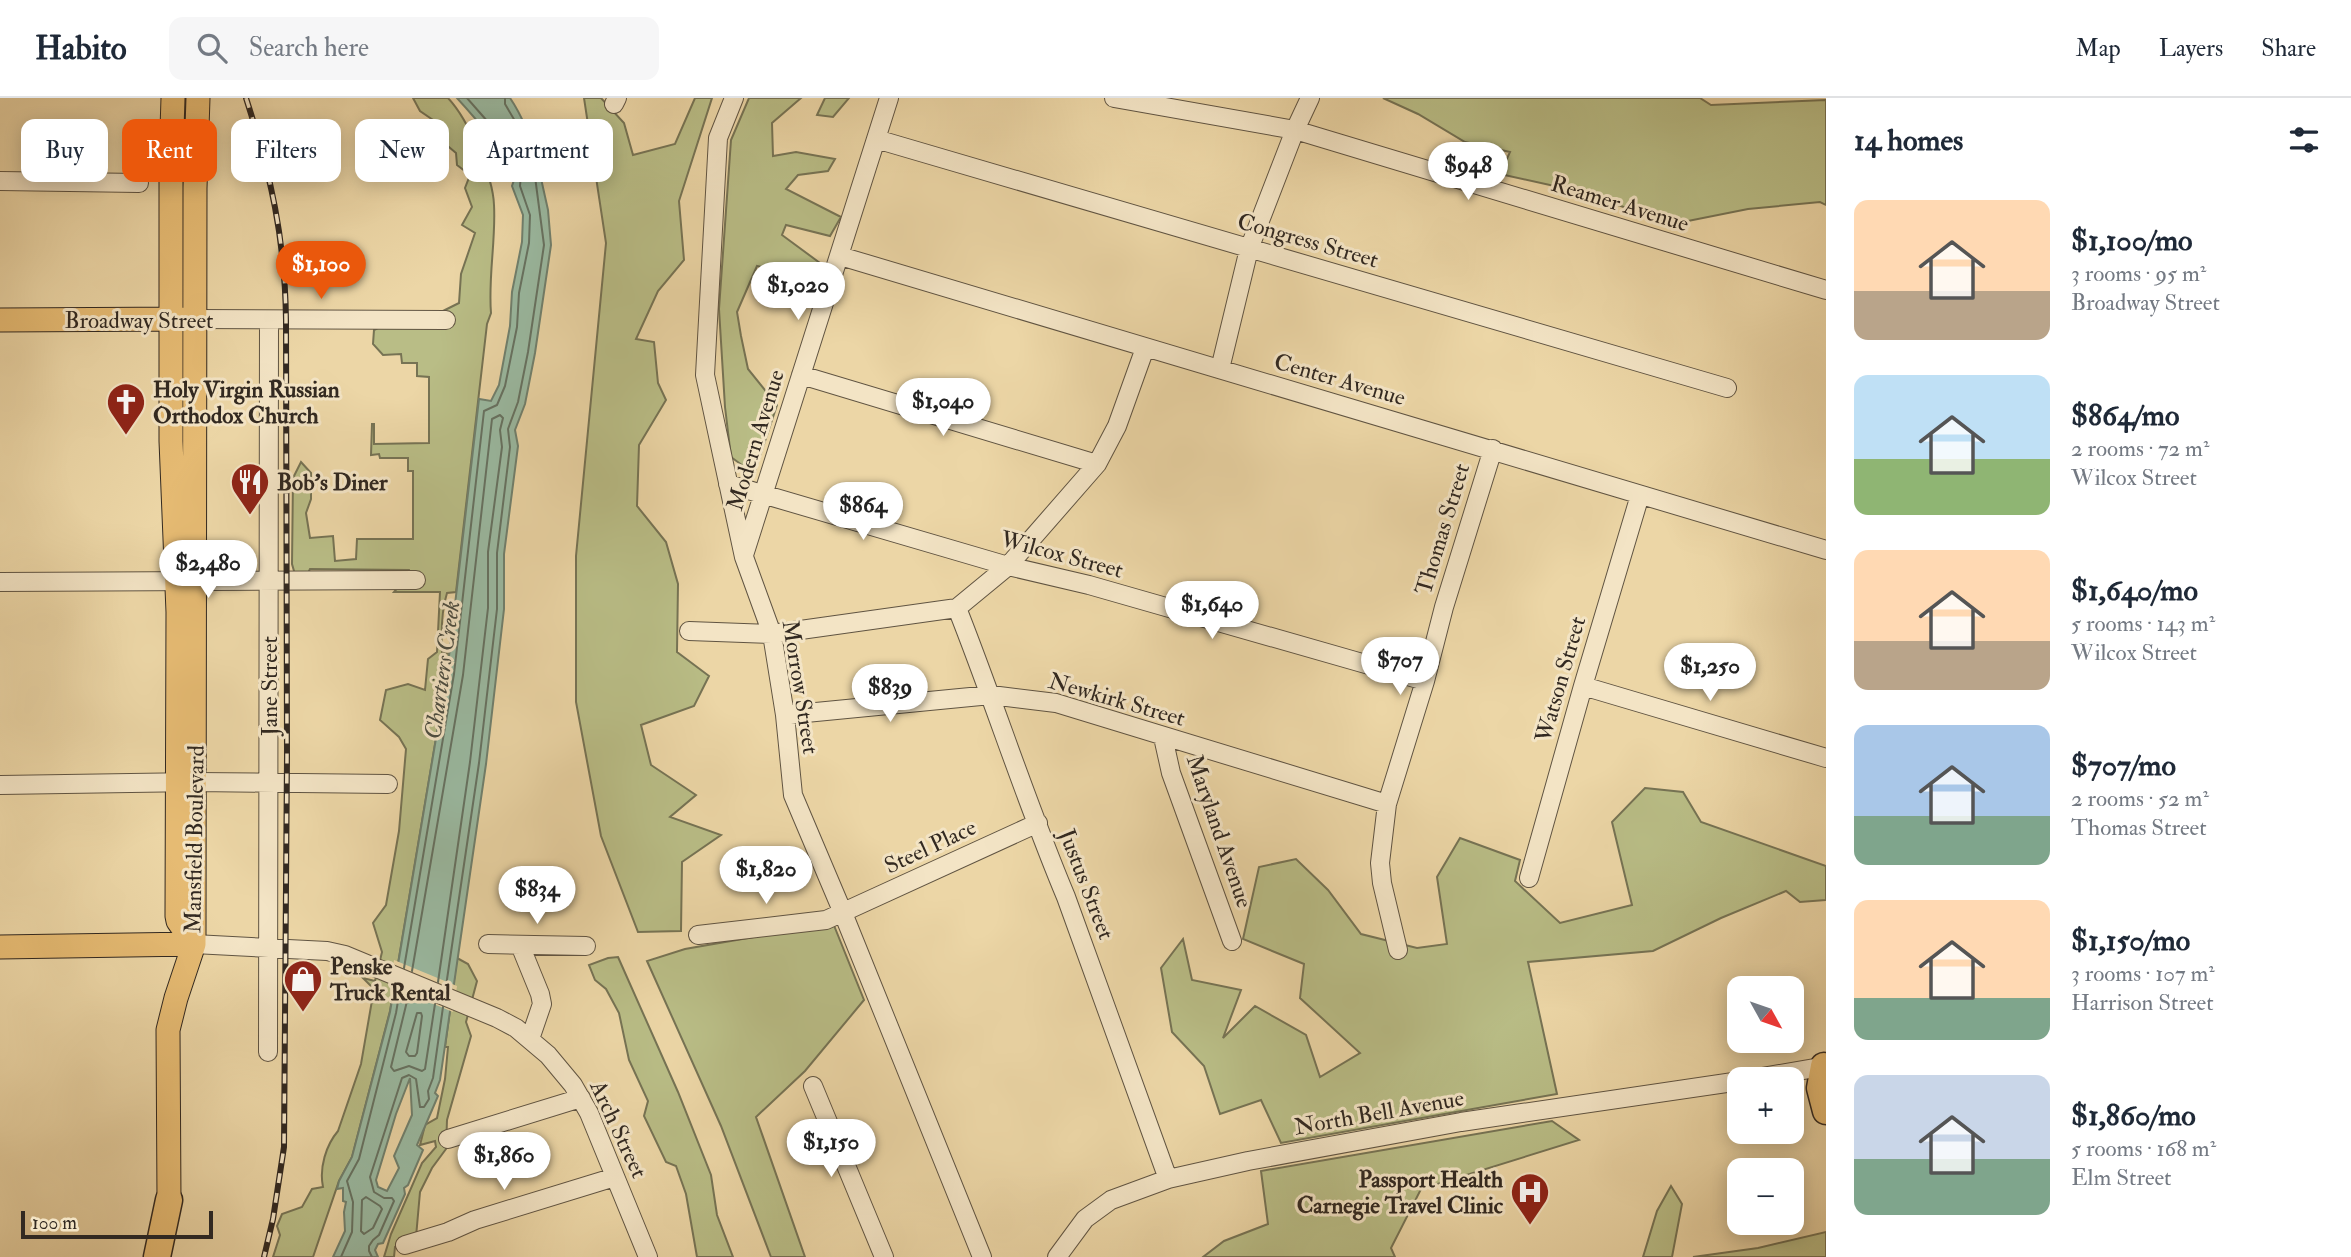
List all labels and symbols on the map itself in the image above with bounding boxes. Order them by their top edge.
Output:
pin: $948 [1427,142,1509,202]
street label: Reamer Avenue [1547,169,1693,238]
street label: Congress Street [1234,207,1382,274]
pin: $1,100 [264,242,378,301]
pin: $1,020 [741,262,855,322]
street label: Broadway Street [65,306,213,335]
street label: Center Avenue [1271,347,1409,412]
street label: Modern Avenue [720,366,791,514]
place label: Holy Virgin Russian Orthodox Church [153,375,340,430]
pin: $1,040 [886,378,1000,438]
church icon: Holy Virgin Russian Orthodox Church [105,381,147,436]
street label: Thomas Street [1409,460,1476,598]
restaurant icon: Bob's Diner [229,461,271,516]
place label: Bob's Diner [277,468,388,497]
pin: $864 [822,482,904,542]
street label: Wilcox Street [996,524,1126,585]
pin: $2,480 [151,540,265,600]
pin: $1,640 [1155,582,1269,641]
water label: Chartiers Creek [417,599,468,741]
street label: Watson Street [1528,613,1592,746]
street label: Morrow Street [776,618,825,756]
street label: Jane Street [255,636,284,737]
pin: $707 [1359,638,1441,697]
pin: $1,250 [1653,644,1767,703]
pin: $839 [849,664,931,724]
street label: Newkirk Street [1045,666,1189,733]
street label: Mansfield Boulevard [178,745,211,933]
street label: Maryland Avenue [1180,751,1259,912]
street label: Steel Place [880,812,981,880]
street label: Justus Street [1052,824,1121,944]
pin: $1,820 [709,846,823,906]
pin: $834 [496,866,578,926]
place label: Penske Truck Rental [329,952,452,1007]
shop icon: Penske Truck Rental [282,958,324,1013]
north arrow [1727,976,1804,1054]
street label: Arch Street [583,1075,654,1183]
street label: North Bell Avenue [1292,1083,1467,1142]
pin: $1,150 [774,1119,888,1179]
pin: $1,860 [447,1132,561,1192]
place label: Passport Health Carnegie Travel Clinic [1297,1165,1504,1221]
hospital icon: Passport Health Carnegie Travel Clinic [1509,1171,1551,1226]
scale bar [21,1208,214,1240]

